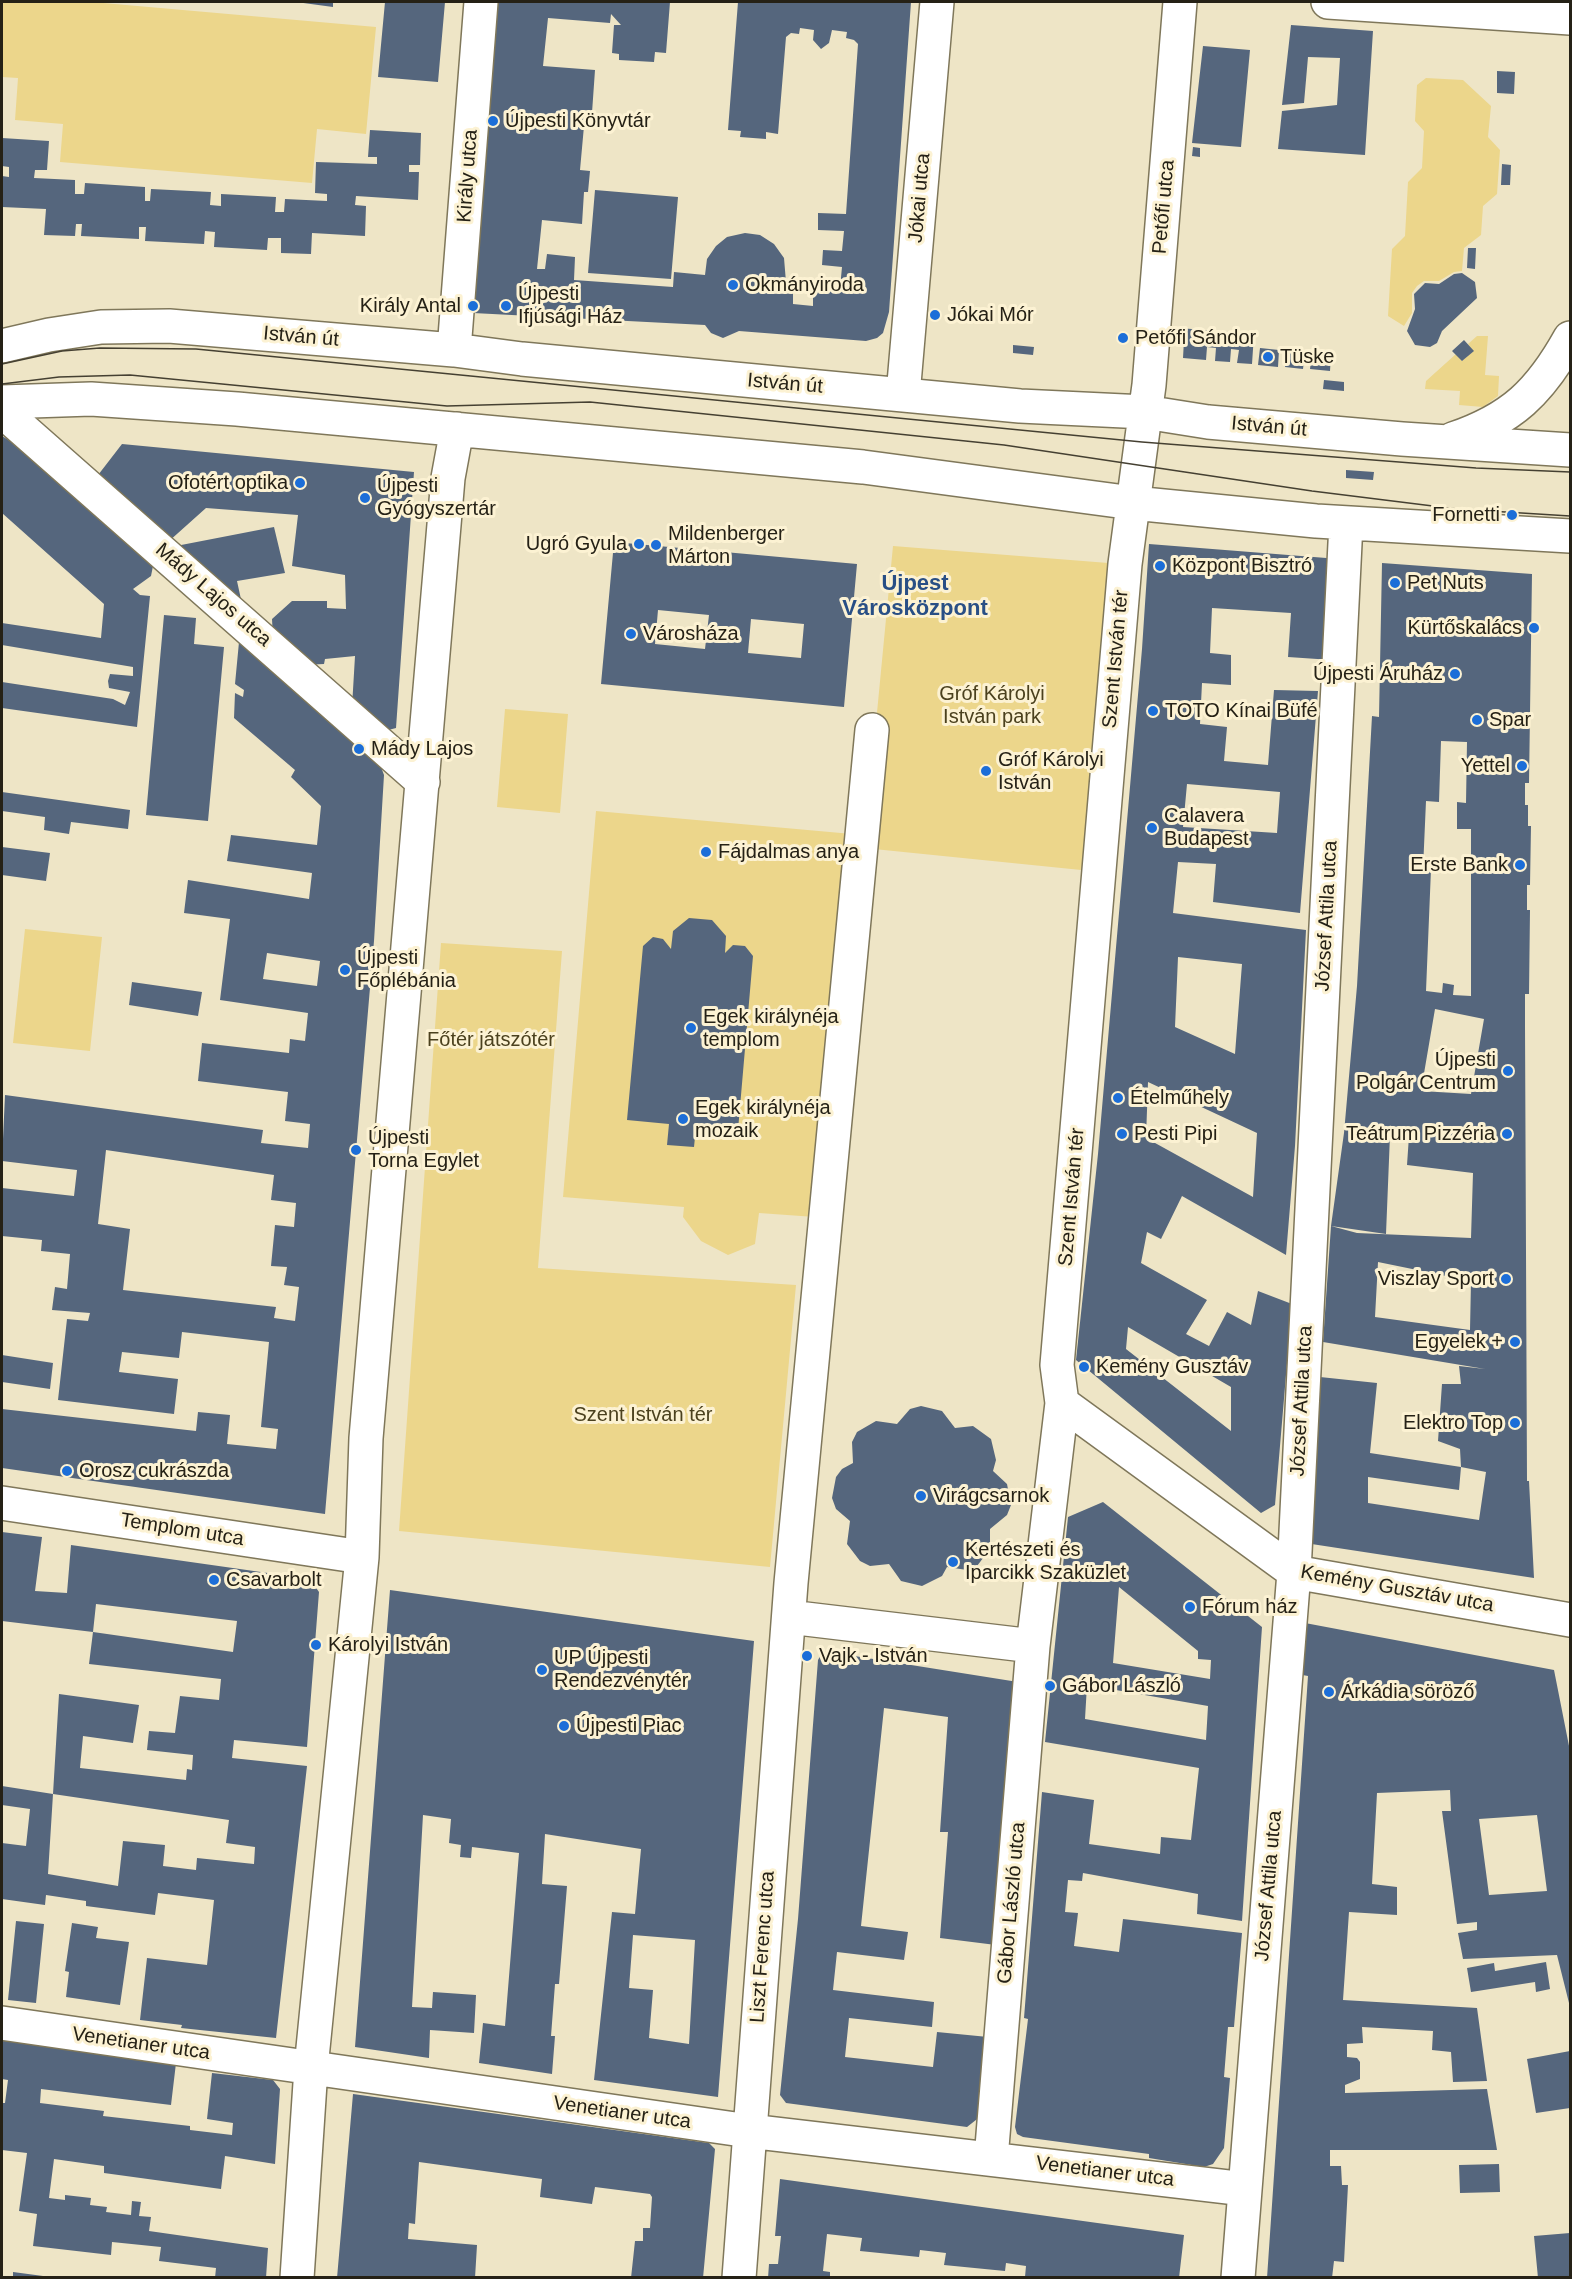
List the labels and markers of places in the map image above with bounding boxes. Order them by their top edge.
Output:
place label: Újpesti Könyvtár [505,109,651,133]
marker: Újpesti Könyvtár [486,114,500,128]
place label: Okmányiroda [745,273,864,297]
marker: Okmányiroda [726,278,740,292]
place label: Újpesti Ifjúsági Ház [518,282,622,329]
place label: Király Antal [360,294,461,318]
marker: Király Antal [466,299,480,313]
marker: Újpesti Ifjúsági Ház [499,299,513,313]
place label: Jókai Mór [947,303,1034,327]
marker: Jókai Mór [928,308,942,322]
place label: Petőfi Sándor [1135,326,1256,350]
marker: Petőfi Sándor [1116,331,1130,345]
place label: Tüske [1280,345,1334,369]
marker: Tüske [1261,350,1275,364]
place label: Ofotért optika [168,471,288,495]
place label: Újpesti Gyógyszertár [377,474,496,521]
marker: Ofotért optika [293,476,307,490]
marker: Újpesti Gyógyszertár [358,491,372,505]
place label: Fornetti [1432,503,1500,527]
marker: Fornetti [1505,508,1519,522]
place label: Mildenberger Márton [668,522,785,569]
place label: Ugró Gyula [526,532,627,556]
marker: Ugró Gyula [632,537,646,551]
marker: Mildenberger Márton [649,538,663,552]
place label: Központ Bisztró [1172,554,1312,578]
marker: Központ Bisztró [1153,559,1167,573]
place label: Pet Nuts [1407,571,1484,595]
marker: Pet Nuts [1388,576,1402,590]
place label: Kürtőskalács [1408,616,1522,640]
marker: Kürtőskalács [1527,621,1541,635]
place label: Városháza [643,622,739,646]
marker: Városháza [624,627,638,641]
place label: Újpesti Áruház [1313,662,1443,686]
marker: Újpesti Áruház [1448,667,1462,681]
place label: TOTO Kínai Büfé [1165,699,1318,723]
marker: TOTO Kínai Büfé [1146,704,1160,718]
place label: Spar [1489,708,1531,732]
marker: Spar [1470,713,1484,727]
place label: Mády Lajos [371,737,473,761]
marker: Mády Lajos [352,742,366,756]
place label: Gróf Károlyi István [998,748,1104,795]
place label: Yettel [1461,754,1510,778]
marker: Yettel [1515,759,1529,773]
marker: Gróf Károlyi István [979,764,993,778]
place label: Calavera Budapest [1164,804,1249,851]
marker: Calavera Budapest [1145,821,1159,835]
place label: Fájdalmas anya [718,840,859,864]
marker: Fájdalmas anya [699,845,713,859]
place label: Erste Bank [1410,853,1508,877]
marker: Erste Bank [1513,858,1527,872]
place label: Újpesti Főplébánia [357,946,456,993]
marker: Újpesti Főplébánia [338,963,352,977]
place label: Egek királynéja templom [703,1005,839,1052]
marker: Egek királynéja templom [684,1021,698,1035]
place label: Újpesti Polgár Centrum [1356,1048,1496,1095]
marker: Újpesti Polgár Centrum [1501,1064,1515,1078]
place label: Ételműhely [1130,1086,1229,1110]
marker: Ételműhely [1111,1091,1125,1105]
place label: Egek királynéja mozaik [695,1096,831,1143]
marker: Egek királynéja mozaik [676,1112,690,1126]
place label: Pesti Pipi [1134,1122,1217,1146]
place label: Teátrum Pizzéria [1346,1122,1495,1146]
place label: Újpesti Torna Egylet [368,1126,479,1173]
marker: Pesti Pipi [1115,1127,1129,1141]
marker: Teátrum Pizzéria [1500,1127,1514,1141]
marker: Újpesti Torna Egylet [349,1143,363,1157]
place label: Viszlay Sport [1378,1267,1494,1291]
marker: Viszlay Sport [1499,1272,1513,1286]
place label: Egyelek + [1415,1330,1503,1354]
marker: Egyelek + [1508,1335,1522,1349]
place label: Kemény Gusztáv [1096,1355,1248,1379]
marker: Kemény Gusztáv [1077,1360,1091,1374]
place label: Elektro Top [1403,1411,1503,1435]
marker: Elektro Top [1508,1416,1522,1430]
place label: Orosz cukrászda [79,1459,229,1483]
marker: Orosz cukrászda [60,1464,74,1478]
place label: Virágcsarnok [933,1484,1049,1508]
marker: Virágcsarnok [914,1489,928,1503]
place label: Kertészeti és Iparcikk Szaküzlet [965,1538,1126,1585]
marker: Kertészeti és Iparcikk Szaküzlet [946,1555,960,1569]
place label: Csavarbolt [226,1568,322,1592]
marker: Csavarbolt [207,1573,221,1587]
place label: Fórum ház [1202,1595,1298,1619]
marker: Fórum ház [1183,1600,1197,1614]
place label: Károlyi István [328,1633,448,1657]
marker: Károlyi István [309,1638,323,1652]
place label: Vajk - István [819,1644,928,1668]
place label: UP Újpesti Rendezvénytér [554,1646,689,1693]
marker: Vajk - István [800,1649,814,1663]
marker: UP Újpesti Rendezvénytér [535,1663,549,1677]
place label: Gábor László [1062,1674,1181,1698]
marker: Gábor László [1043,1679,1057,1693]
place label: Árkádia söröző [1341,1680,1474,1704]
marker: Árkádia söröző [1322,1685,1336,1699]
place label: Újpesti Piac [576,1714,682,1738]
marker: Újpesti Piac [557,1719,571,1733]

